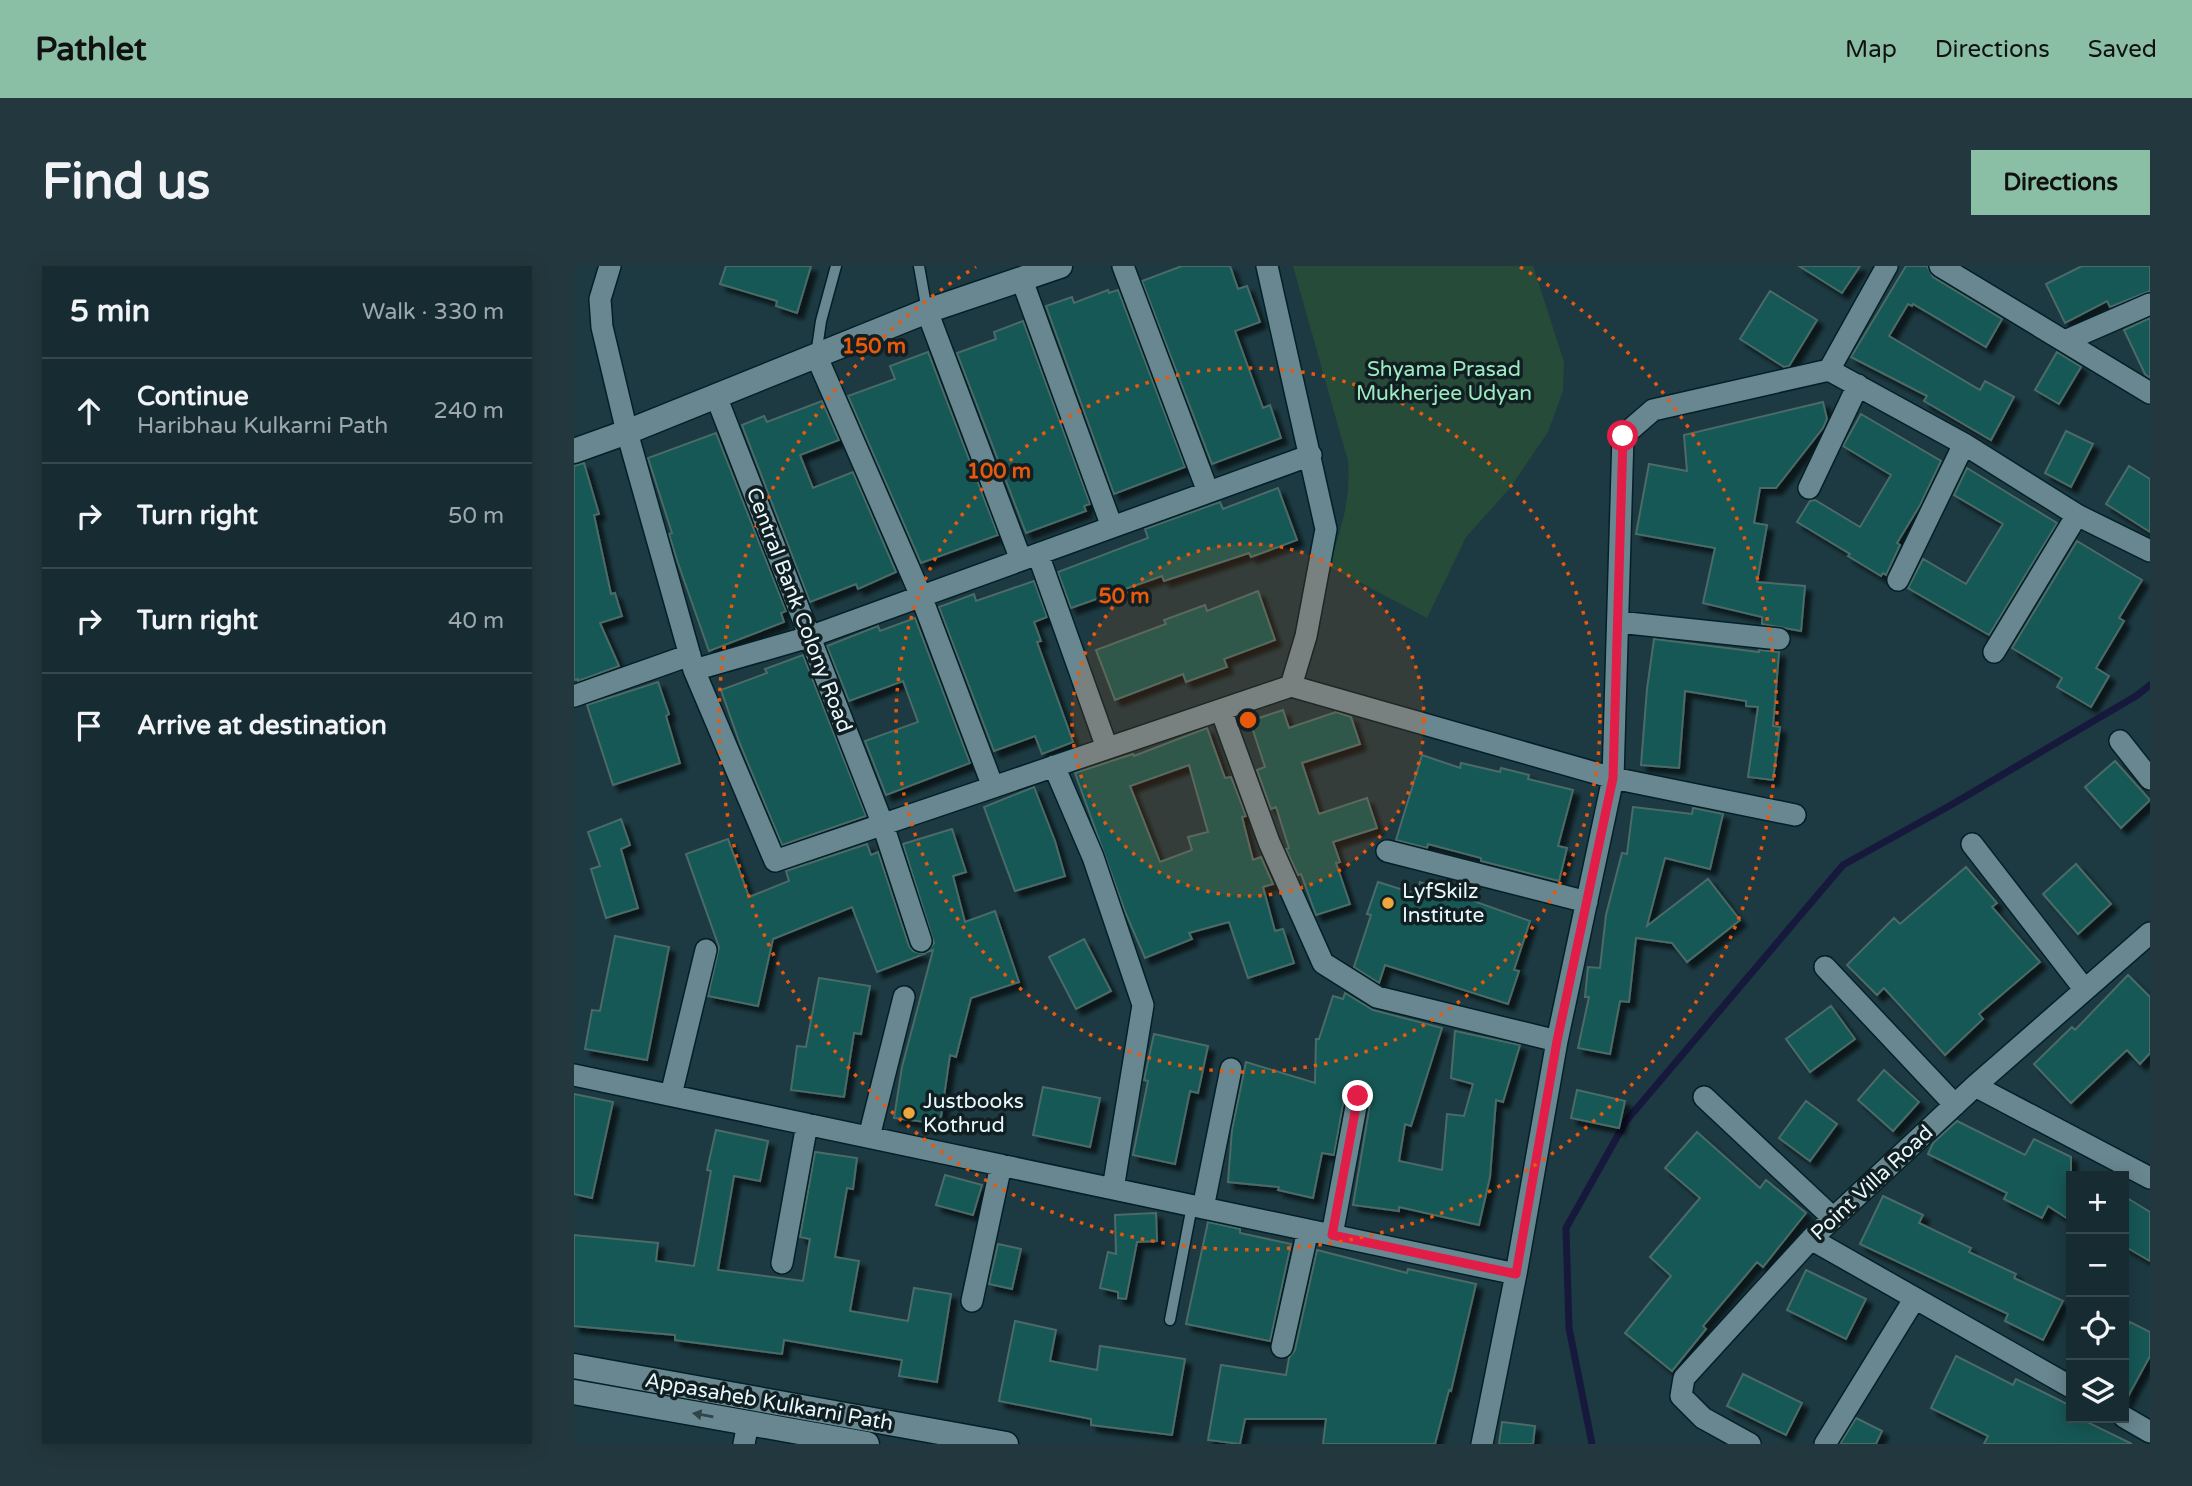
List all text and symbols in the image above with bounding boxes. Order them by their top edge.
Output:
text: Pathlet [35,30,147,69]
text: Map [1845,35,1897,64]
text: Directions [1935,35,2050,64]
text: Saved [2088,35,2157,64]
button: Directions [1971,150,2150,215]
text: Find us [42,153,210,212]
text: 5 min [70,293,150,330]
text: Walk · 330 m [362,298,504,326]
text: 150 m [842,334,906,359]
park label: Shyama Prasad Mukherjee Udyan [1356,357,1532,406]
text: Continue [137,381,249,412]
icon: ahead [70,392,108,430]
text: 240 m [434,397,504,425]
text: Haribhau Kulkarni Path [137,412,388,440]
route start [1607,420,1638,451]
text: 100 m [967,459,1031,484]
street label: Central Bank Colony Road [741,484,857,736]
icon: right [70,497,108,535]
text: Turn right [137,500,258,531]
text: 50 m [448,502,504,530]
text: 50 m [1098,584,1150,609]
icon: right [70,602,108,640]
text: Turn right [137,605,258,636]
text: 40 m [448,607,504,635]
icon: arrive [70,707,108,745]
centre of rings [1236,708,1260,732]
text: Arrive at destination [137,710,387,741]
place label: LyfSkilz Institute [1402,879,1484,928]
marker: LyfSkilz Institute [1380,895,1396,911]
route end [1342,1080,1373,1111]
place label: Justbooks Kothrud [923,1089,1024,1138]
marker: Justbooks Kothrud [901,1105,917,1121]
street label: Point Villa Road [1806,1120,1938,1246]
map controls [2066,1171,2129,1423]
button: + [2066,1171,2129,1234]
button: − [2066,1234,2129,1297]
button: locate [2066,1297,2129,1360]
button: layers [2066,1360,2129,1423]
street label: Appasaheb Kulkarni Path [643,1368,895,1436]
one-way arrow [692,1409,714,1420]

